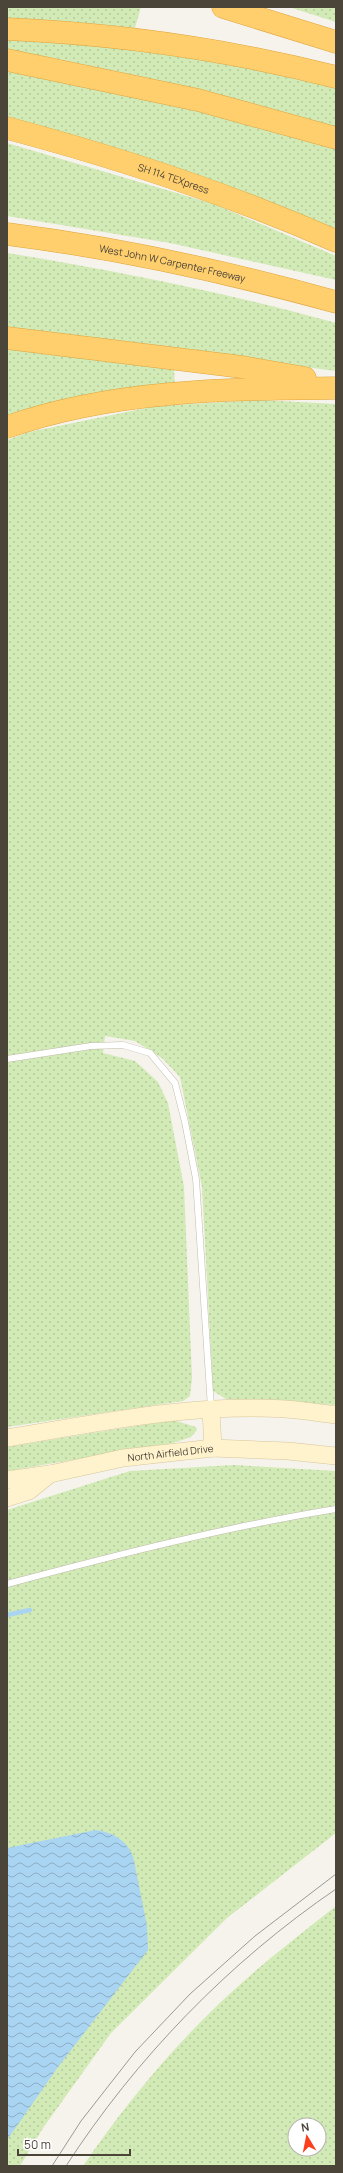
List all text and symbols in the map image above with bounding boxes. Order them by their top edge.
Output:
street label: SH 114 TEXpress [136,160,211,197]
street label: West John W Carpenter Freeway [98,241,248,285]
street label: North Airfield Drive [127,1441,214,1464]
north arrow [287,2117,327,2157]
text: N [300,2119,310,2135]
scale bar [18,2131,130,2157]
text: 50 m [24,2136,51,2153]

